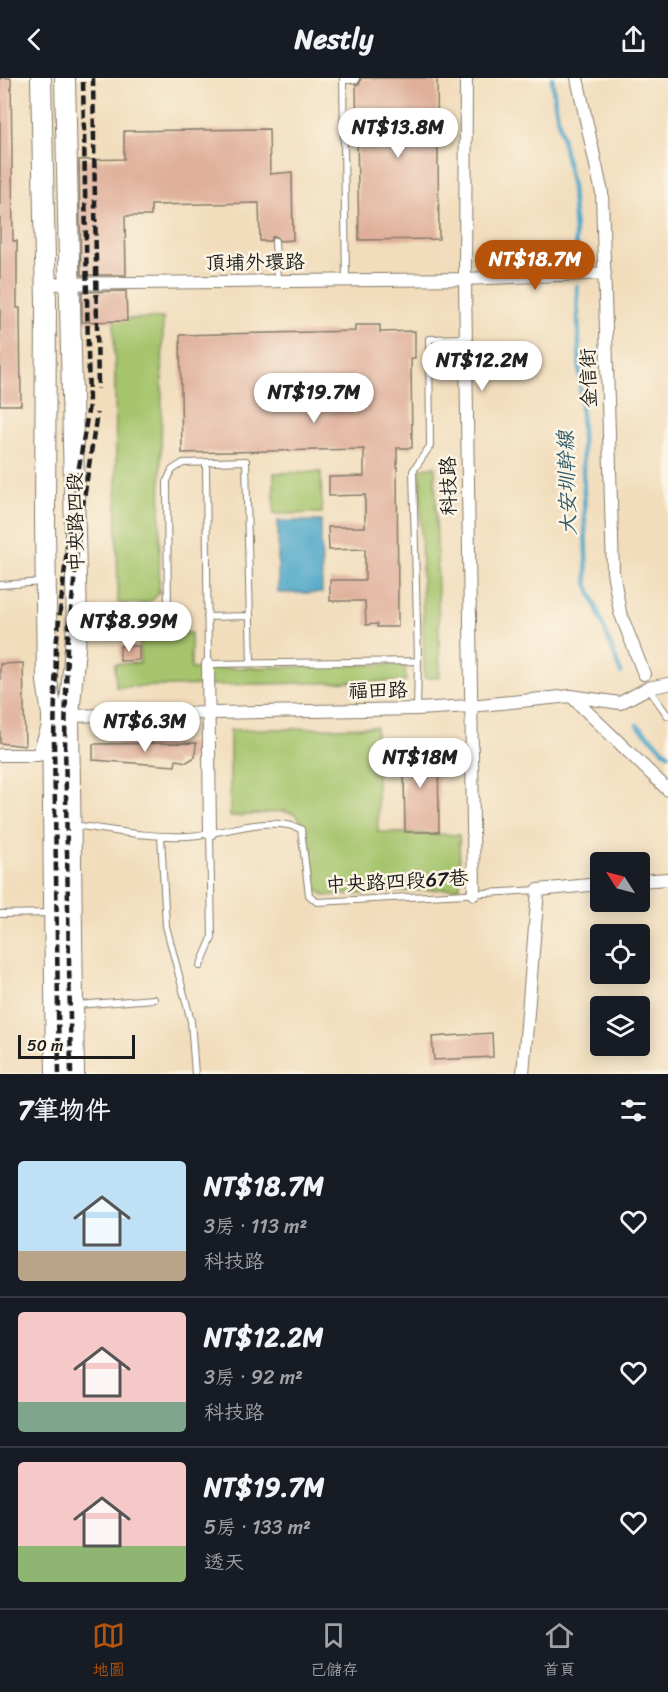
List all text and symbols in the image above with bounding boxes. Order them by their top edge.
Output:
text: Nestly [295,15,373,63]
icon: back [18,23,51,56]
icon: share [617,23,650,56]
pin: NT$13.8M [336,108,460,159]
text: NT$13.8M [352,110,444,145]
pin: NT$18.7M [473,240,597,291]
text: NT$18.7M [489,242,581,277]
street label: 頂埔外環路 [205,244,306,281]
pin: NT$12.2M [420,341,544,392]
text: NT$12.2M [436,343,528,378]
street label: 金信街 [570,347,607,409]
pin: NT$19.7M [252,373,376,424]
text: NT$19.7M [268,375,360,410]
water label: 大安圳幹線 [546,429,588,536]
street label: 科技路 [430,455,467,516]
street label: 中央路四段 [57,472,94,572]
pin: NT$8.99M [67,602,191,653]
text: NT$8.99M [81,604,177,639]
street label: 福田路 [348,672,409,709]
pin: NT$6.3M [90,702,200,753]
text: NT$6.3M [104,704,186,739]
pin: NT$18M [371,738,469,789]
text: NT$18M [383,740,457,775]
north arrow [590,852,650,912]
map controls [590,852,650,1056]
street label: 中央路四段67巷 [325,860,470,903]
button: locate [590,924,650,984]
button: layers [590,996,650,1056]
text: 50 m [27,1031,63,1060]
scale bar [18,1032,135,1060]
text: 7筆物件 [18,1087,111,1133]
icon: filters [617,1094,650,1127]
text: NT$18.7M [204,1163,324,1209]
icon: home [66,1185,138,1257]
icon: heart [617,1205,650,1238]
text: 3房 · 113 m² [204,1209,307,1244]
text: 科技路 [204,1244,264,1279]
text: NT$12.2M [204,1314,323,1360]
icon: home [66,1336,138,1408]
icon: heart [617,1356,650,1389]
text: 3房 · 92 m² [204,1360,303,1395]
text: 科技路 [204,1395,264,1430]
text: NT$19.7M [204,1464,324,1510]
icon: home [66,1486,138,1558]
icon: heart [617,1506,650,1539]
text: 5房 · 133 m² [204,1510,311,1545]
text: 透天 [204,1545,244,1580]
tab: 地圖 [92,1619,125,1684]
tab: 已儲存 [310,1619,358,1684]
tab: 首頁 [543,1619,576,1684]

